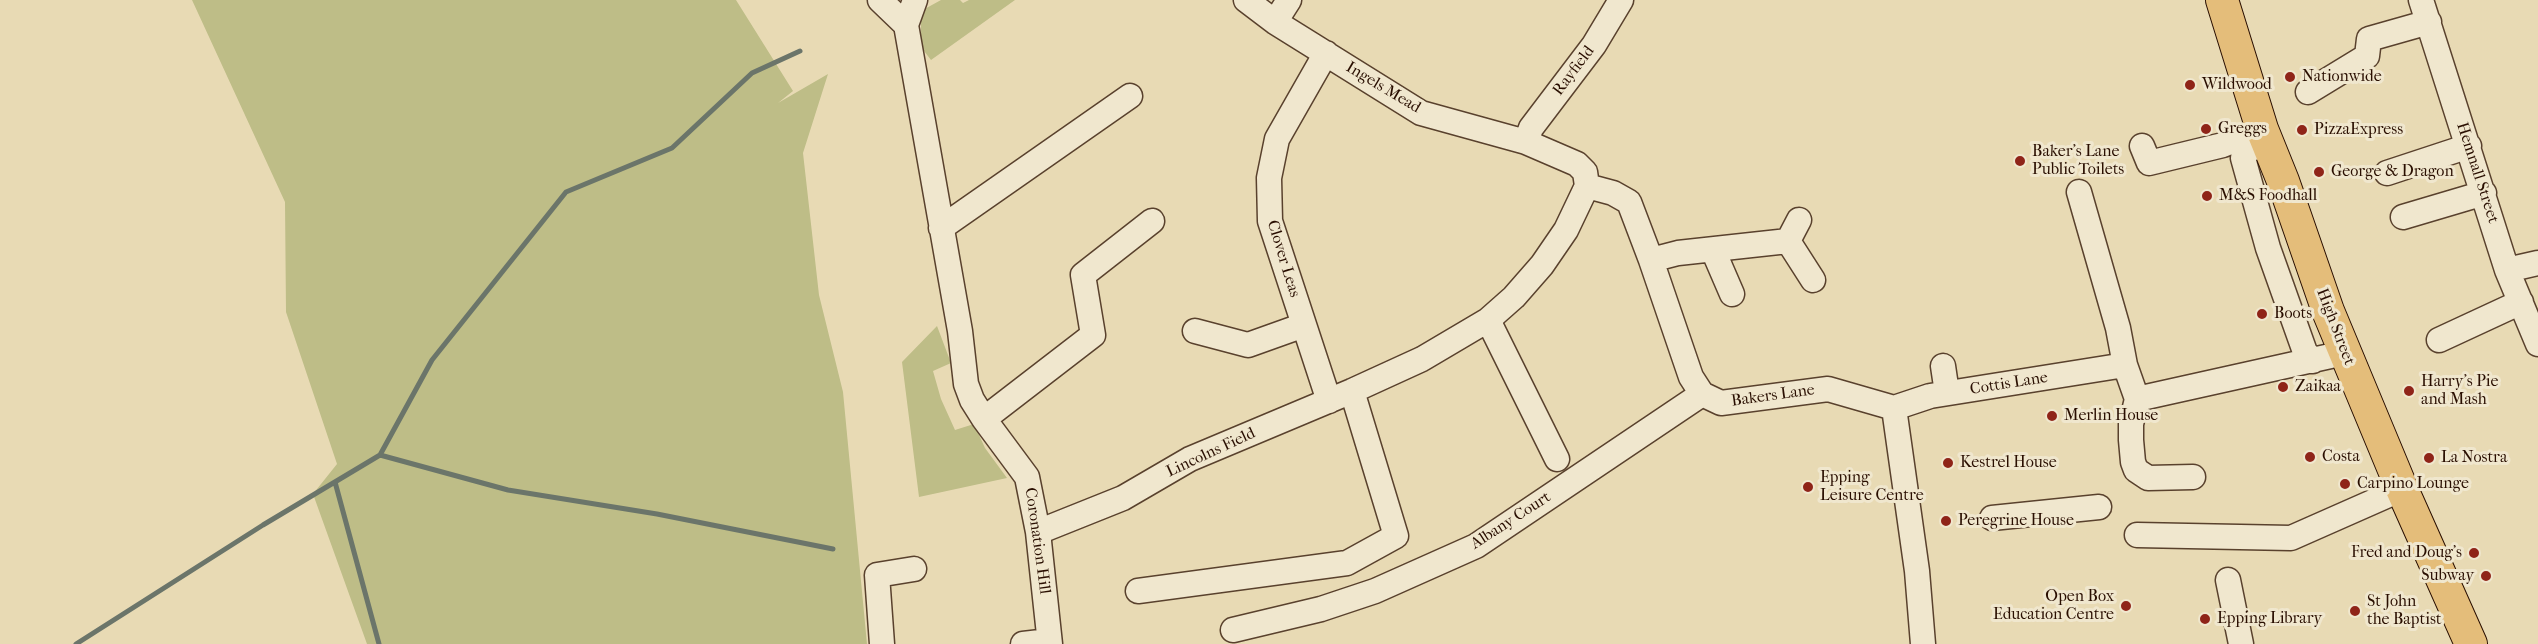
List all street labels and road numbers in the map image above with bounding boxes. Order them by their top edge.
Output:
street label: Rayfield [1549,42,1599,100]
street label: Ingels Mead [1342,58,1424,118]
street label: Hemnall Street [2452,120,2502,226]
street label: Clover Leas [1262,218,1304,300]
street label: High Street [2312,286,2358,368]
street label: Cottis Lane [1969,368,2049,400]
street label: Bakers Lane [1730,381,1816,411]
street label: Lincolns Field [1164,424,1258,482]
street label: Coronation Hill [1020,486,1054,596]
street label: Albany Court [1467,488,1555,554]

